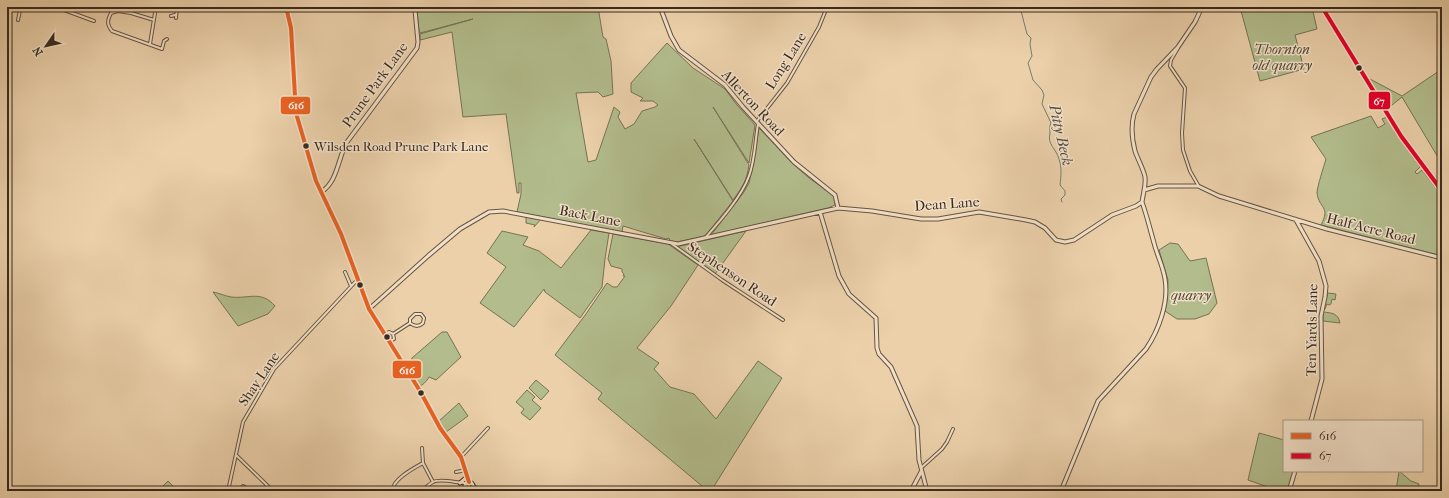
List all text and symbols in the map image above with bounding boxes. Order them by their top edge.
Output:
north arrow [26,26,66,66]
street label: Long Lane [762,29,810,93]
street label: Prune Park Lane [338,39,412,131]
park label: Thornton old quarry [1252,41,1313,74]
text: N [30,44,46,58]
unlabelled marker [1354,63,1364,73]
street label: Allerton Road [717,66,788,140]
line badge: 67 [1368,91,1391,110]
text: 67 [1373,95,1385,108]
line badge: 616 [280,96,311,115]
text: 616 [288,99,305,112]
water label: Pitty Beck [1045,102,1077,167]
place label: Wilsden Road Prune Park Lane [313,139,489,154]
marker: Wilsden Road Prune Park Lane [301,141,311,151]
street label: Dean Lane [914,193,980,215]
street label: Back Lane [558,202,622,230]
street label: Half Acre Road [1325,210,1418,248]
street label: Stephenson Road [684,238,780,310]
unlabelled marker [355,280,365,290]
street label: Ten Yards Lane [1303,283,1321,377]
park label: quarry [1171,287,1212,304]
unlabelled marker [382,332,392,342]
street label: Shay Lane [235,349,283,409]
line badge: 616 [392,360,422,379]
text: 616 [399,364,416,377]
unlabelled marker [416,388,426,398]
legend [1283,420,1423,472]
text: 616 [1319,429,1337,443]
text: 67 [1319,449,1331,463]

